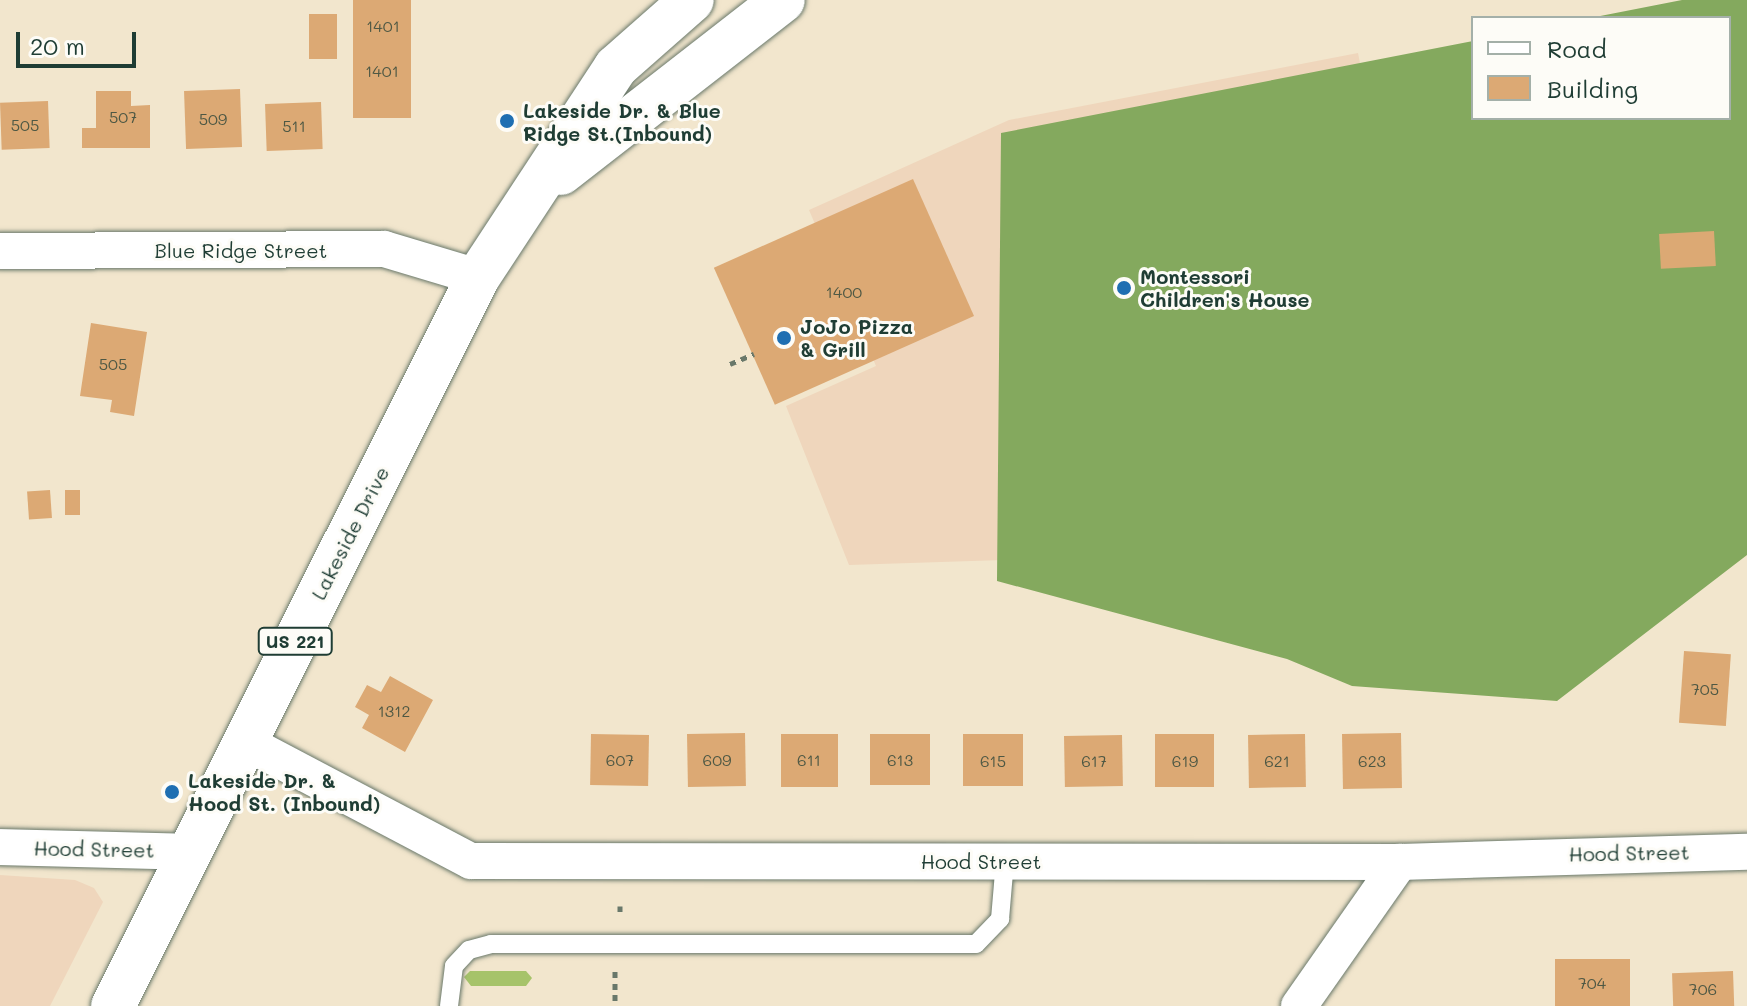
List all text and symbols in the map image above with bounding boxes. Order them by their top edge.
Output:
scale bar [20,16,140,66]
house number: 1401 [366,16,400,36]
legend [1471,16,1731,120]
text: 20 m [30,30,85,61]
text: Road [1547,33,1607,64]
house number: 1401 [365,61,399,81]
text: Building [1547,73,1638,104]
place label: Lakeside Dr. & Blue Ridge St.(Inbound) [523,98,721,145]
house number: 507 [109,107,137,127]
house number: 509 [199,109,227,129]
marker: Lakeside Dr. & Blue Ridge St.(Inbound) [498,112,516,130]
house number: 505 [11,115,39,135]
house number: 511 [282,116,306,136]
street label: Blue Ridge Street [155,238,327,262]
place label: Montessori Children's House [1140,264,1309,311]
marker: Montessori Children's House [1115,279,1133,297]
house number: 1400 [826,282,862,302]
place label: JoJo Pizza & Grill [800,314,913,361]
marker: JoJo Pizza & Grill [775,329,793,347]
house number: 505 [99,354,127,374]
street label: Lakeside Drive [306,462,394,604]
road number: US 221 [257,627,333,655]
house number: 705 [1691,679,1719,699]
house number: 1312 [378,701,410,721]
house number: 607 [606,750,634,770]
house number: 609 [703,750,731,770]
house number: 611 [797,750,821,770]
house number: 613 [887,750,913,770]
house number: 615 [980,751,1006,771]
house number: 617 [1081,751,1107,771]
house number: 619 [1172,751,1198,771]
house number: 621 [1264,751,1290,771]
house number: 623 [1358,751,1386,771]
place label: Lakeside Dr. & Hood St. (Inbound) [188,768,380,815]
marker: Lakeside Dr. & Hood St. (Inbound) [163,783,181,801]
street label: Hood Street [33,836,155,862]
street label: Hood Street [1568,840,1690,866]
street label: Hood Street [921,849,1041,873]
house number: 704 [1578,973,1606,993]
house number: 706 [1689,979,1717,999]

